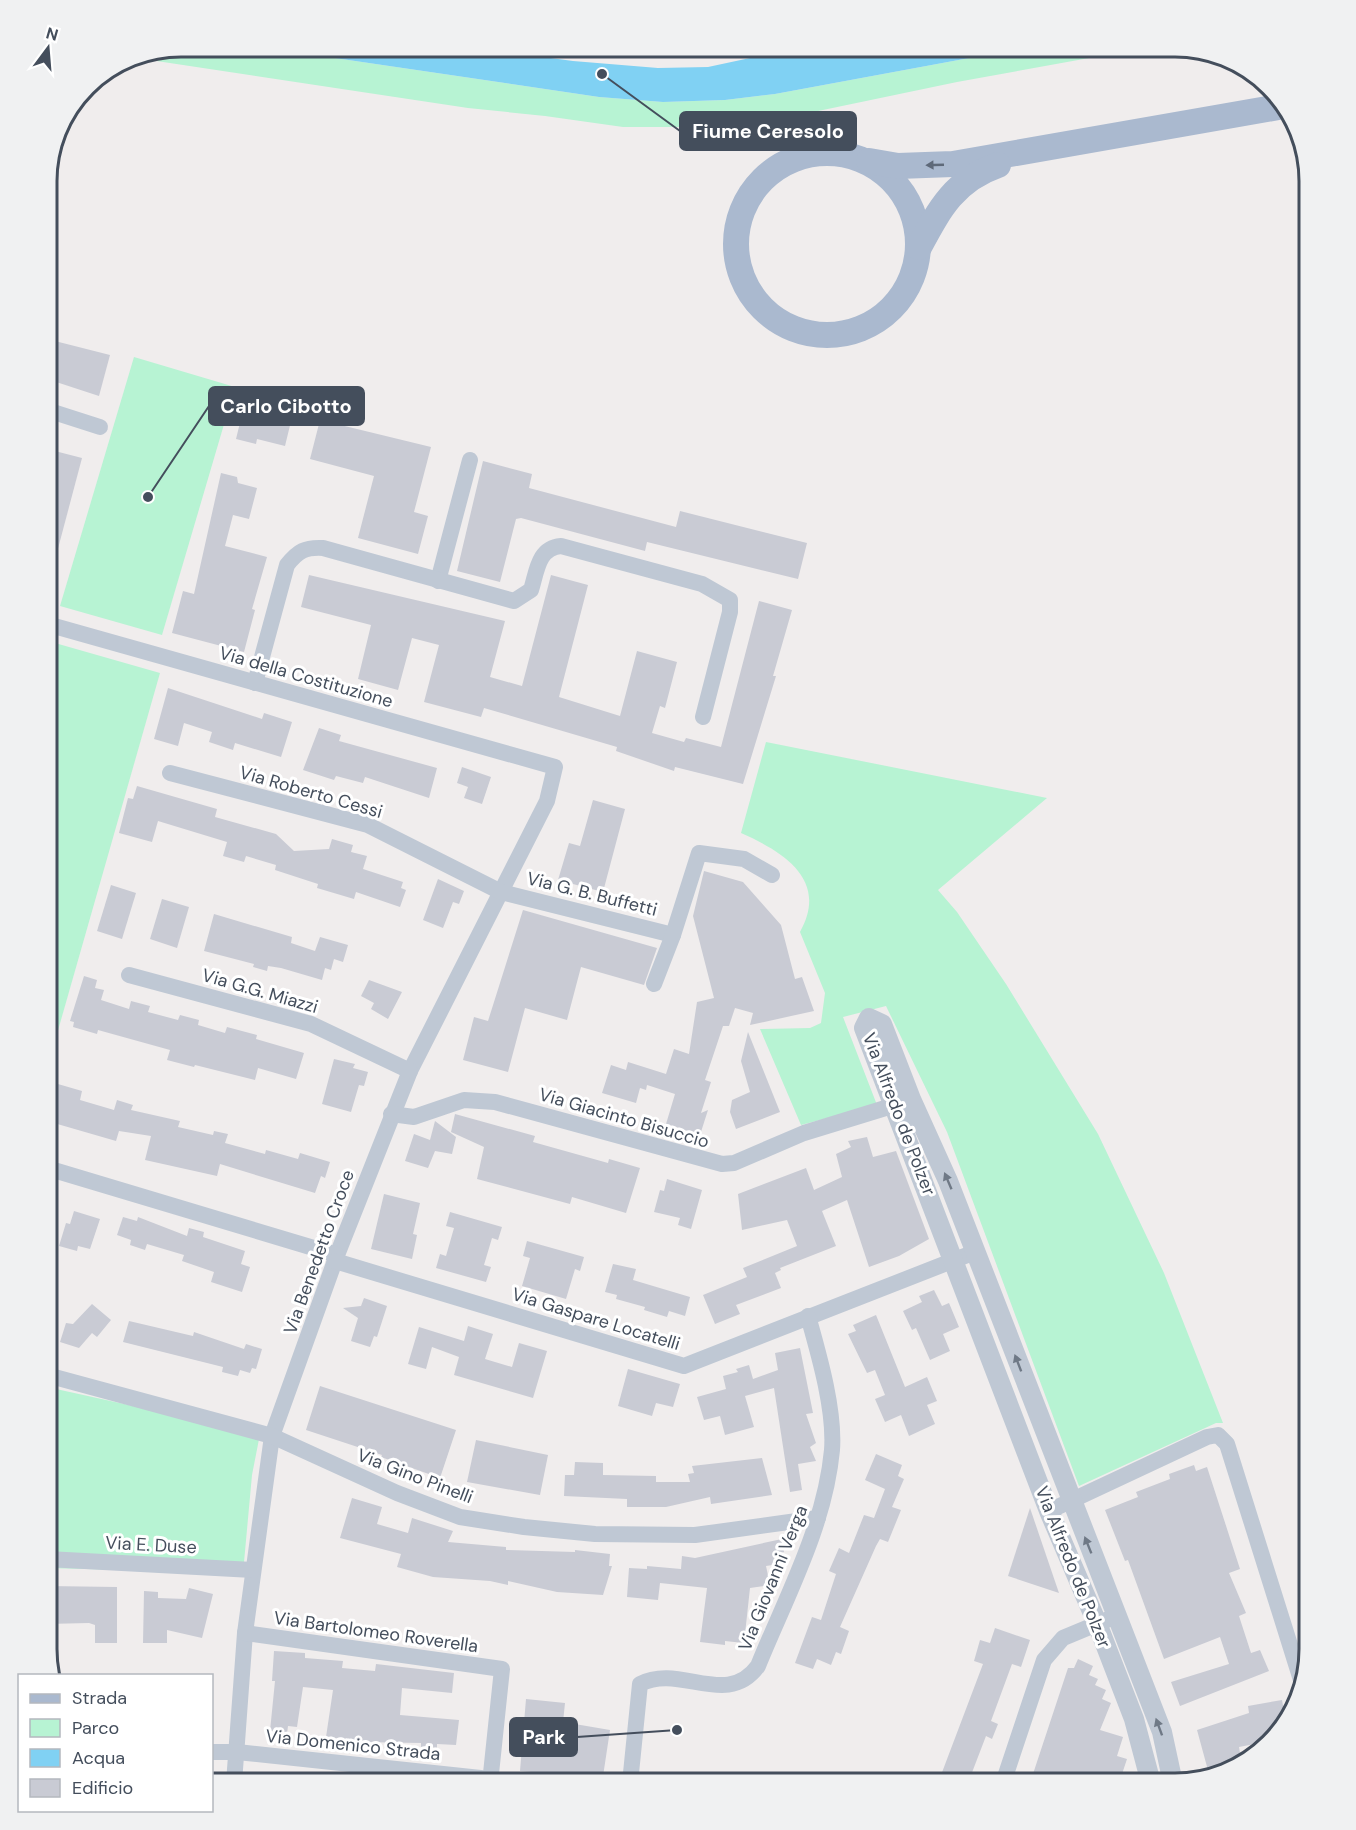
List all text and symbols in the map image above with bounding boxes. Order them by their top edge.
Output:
north arrow [18,18,78,78]
text: N [43,22,61,46]
callout: Fiume Ceresolo [680,112,856,150]
text: Fiume Ceresolo [692,118,844,144]
one-way arrow [926,160,945,169]
callout: Carlo Cibotto [209,387,364,425]
text: Carlo Cibotto [220,393,352,419]
street label: Via della Costituzione [216,641,396,713]
street label: Via Roberto Cessi [237,760,385,824]
street label: Via G. B. Buffetti [524,866,660,922]
street label: Via G.G. Miazzi [199,963,321,1019]
street label: Via Alfredo de Polzer [857,1029,941,1199]
street label: Via Giacinto Bisuccio [536,1082,712,1154]
street label: Via Benedetto Croce [278,1166,360,1338]
one-way arrow [943,1172,953,1190]
street label: Via Gaspare Locatelli [509,1282,683,1356]
one-way arrow [1012,1354,1022,1372]
street label: Via Gino Pinelli [354,1443,476,1509]
street label: Via Alfredo de Polzer [1030,1483,1117,1652]
street label: Via Giovanni Verga [733,1502,813,1654]
street label: Via E. Duse [105,1531,197,1559]
one-way arrow [1083,1536,1093,1554]
street label: Via Bartolomeo Roverella [272,1606,480,1658]
legend [18,1674,213,1812]
text: Strada [72,1686,127,1710]
text: Parco [72,1716,119,1740]
callout: Park [510,1718,577,1756]
one-way arrow [1154,1718,1164,1736]
street label: Via Domenico Strada [264,1724,442,1766]
text: Park [522,1724,566,1750]
text: Acqua [72,1746,125,1770]
text: Edificio [72,1776,133,1800]

